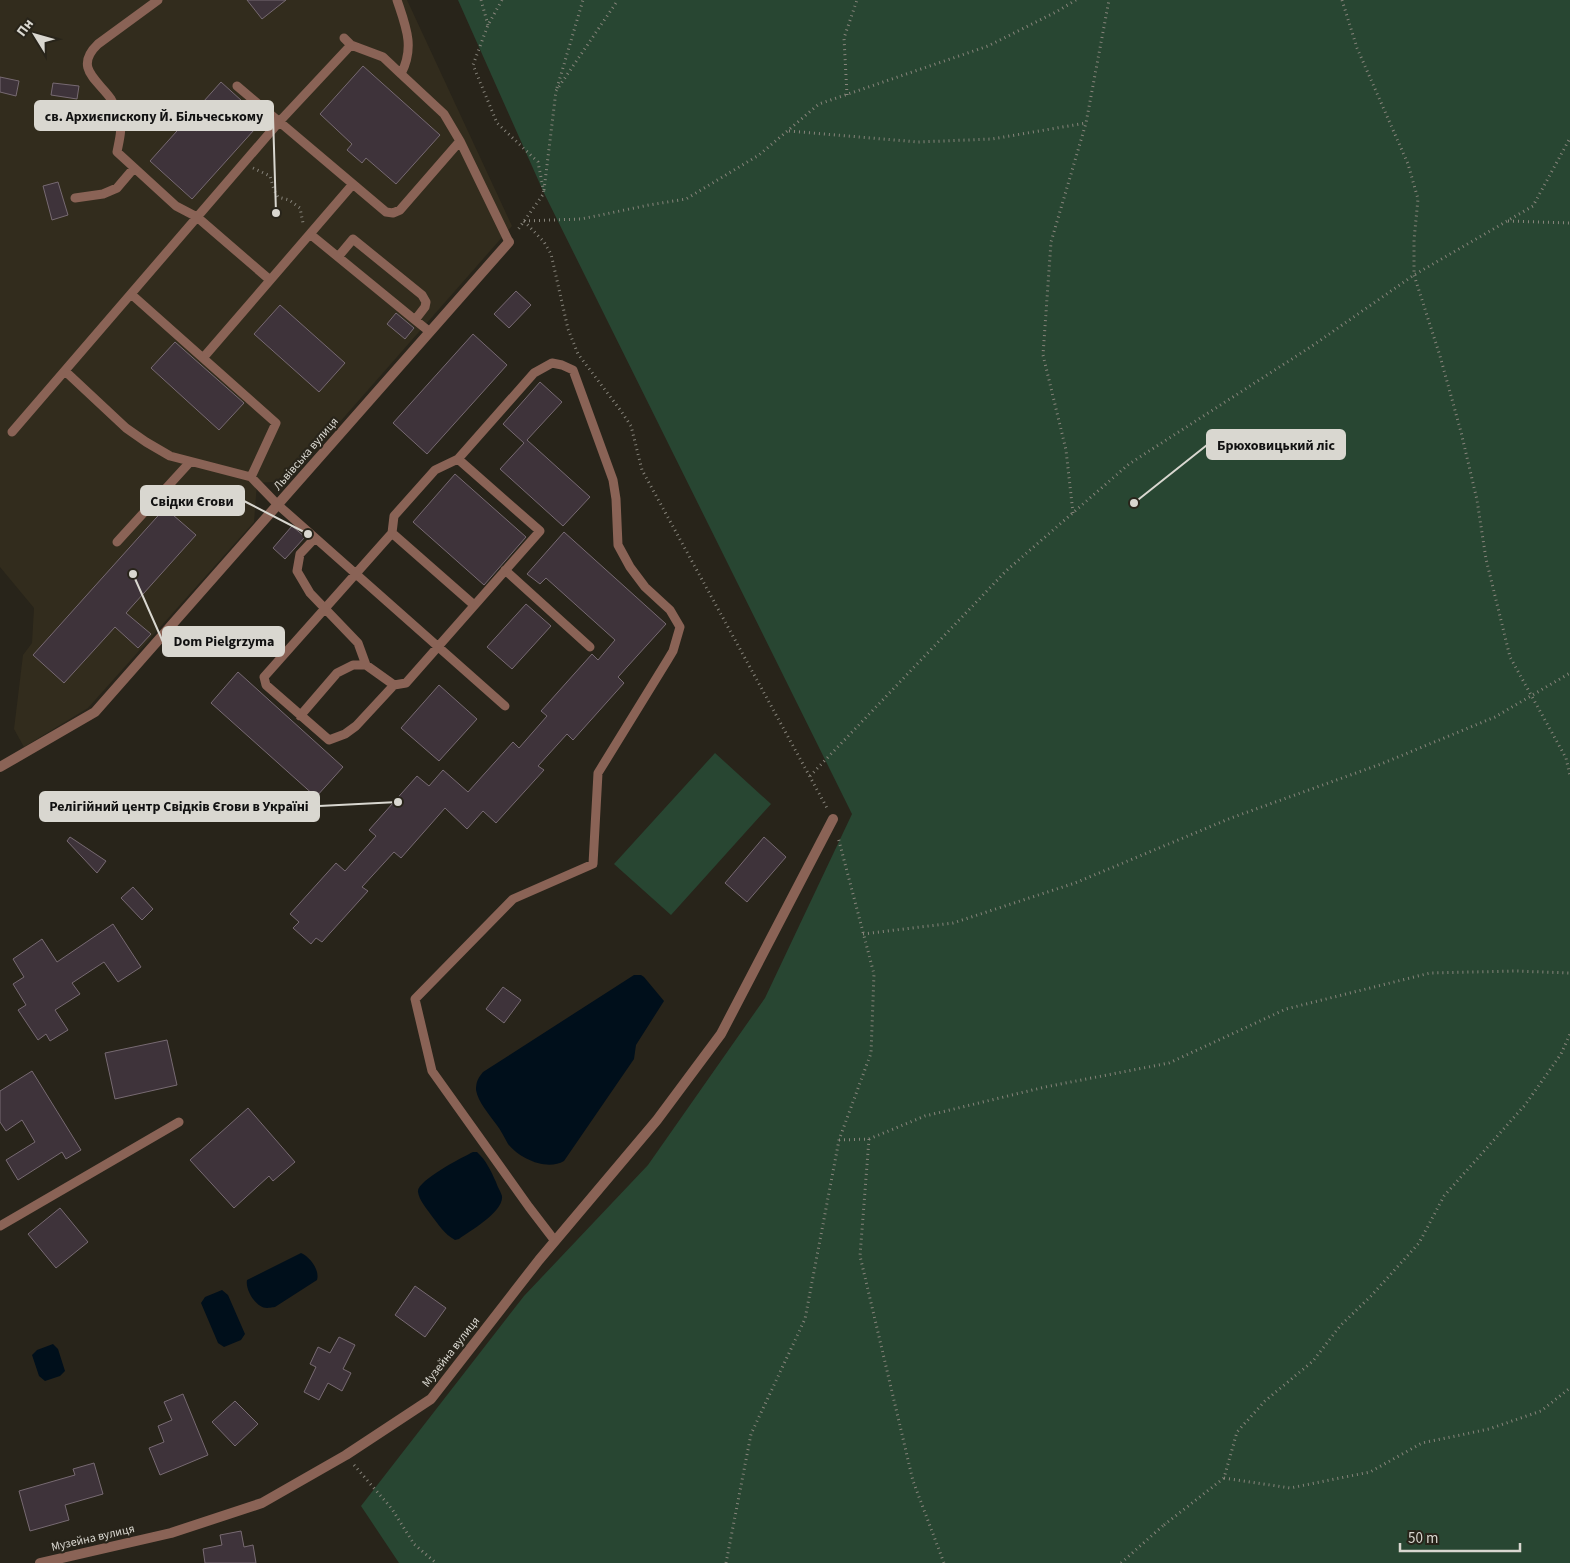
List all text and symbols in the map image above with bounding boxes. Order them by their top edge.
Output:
north arrow [10,10,60,60]
text: Пн [12,15,39,41]
callout: св. Архиєпископу Й. Більчеському [35,101,273,130]
text: св. Архиєпископу Й. Більчеському [45,107,264,127]
street label: Львівська вулиця [269,414,343,494]
callout: Брюховицький ліс [1207,430,1345,459]
text: Брюховицький ліс [1217,436,1335,456]
callout: Свідки Єгови [141,486,244,515]
text: Свідки Єгови [150,492,234,512]
callout: Dom Pielgrzyma [163,627,284,656]
text: Dom Pielgrzyma [174,632,274,652]
callout: Релігійний центр Свідків Єгови в Україні [40,792,319,821]
text: Релігійний центр Свідків Єгови в Україні [49,797,309,817]
street label: Музейна вулиця [418,1313,484,1391]
street label: Музейна вулиця [50,1520,136,1556]
scale bar [1400,1520,1520,1552]
text: 50 m [1408,1528,1438,1549]

